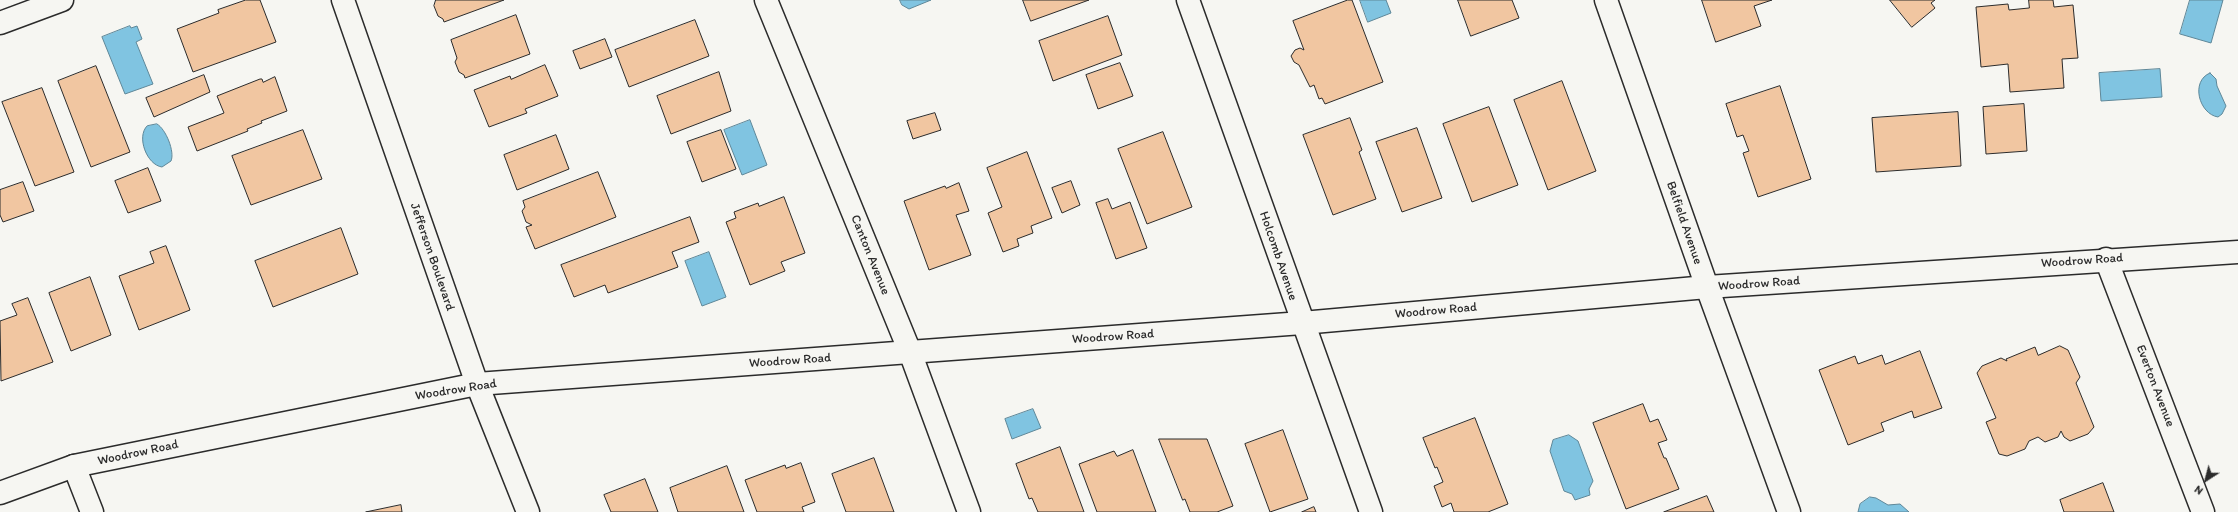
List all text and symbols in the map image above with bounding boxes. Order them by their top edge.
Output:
street label: Belfield Avenue [1662,179,1706,267]
street label: Jefferson Boulevard [406,201,458,313]
street label: Holcomb Avenue [1255,209,1301,303]
street label: Canton Avenue [847,213,893,297]
street label: Woodrow Road [2040,250,2124,272]
street label: Woodrow Road [1717,273,1801,295]
street label: Woodrow Road [1394,300,1478,322]
street label: Woodrow Road [1071,326,1155,348]
street label: Everton Avenue [2132,343,2178,429]
street label: Woodrow Road [748,350,832,372]
street label: Woodrow Road [414,376,498,404]
street label: Woodrow Road [96,437,180,469]
north arrow [2186,460,2226,500]
text: N [2192,483,2205,498]

